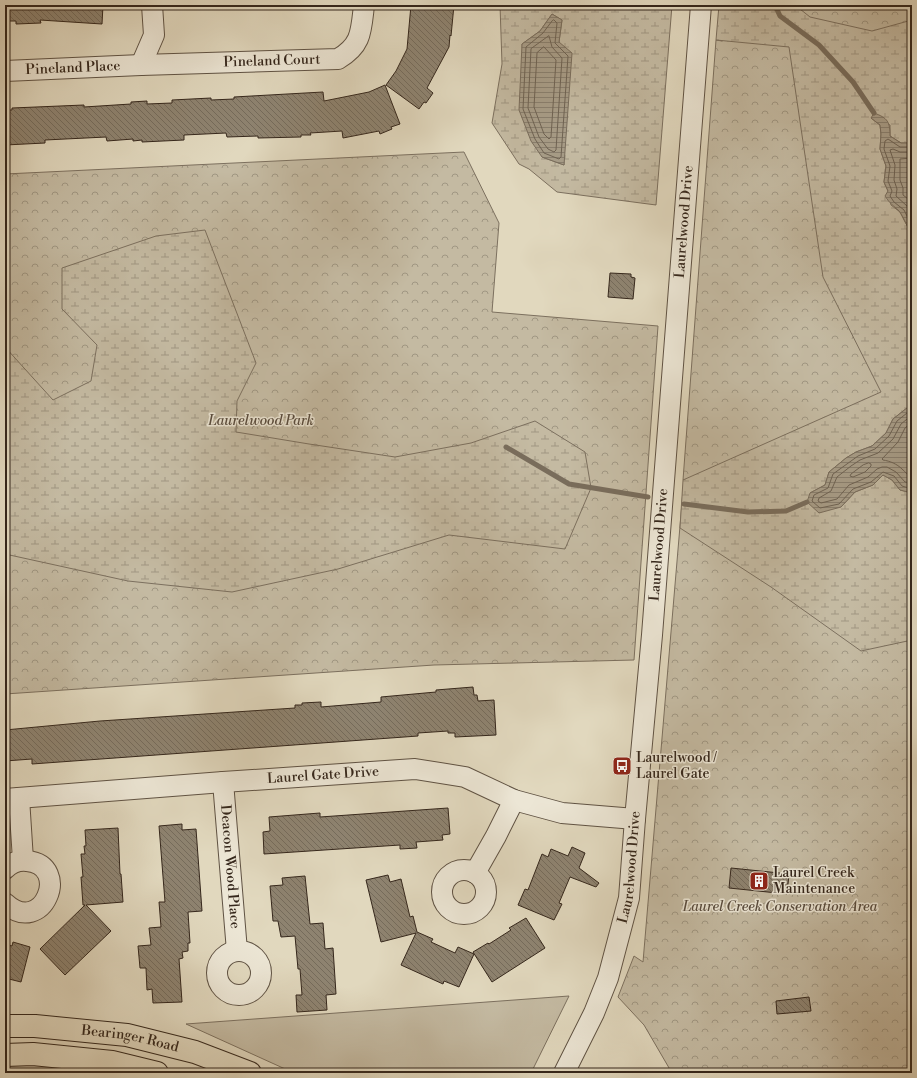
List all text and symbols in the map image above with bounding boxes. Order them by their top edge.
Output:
street label: Pineland Court [223,51,321,71]
street label: Pineland Place [25,57,121,79]
street label: Laurelwood Drive [671,165,698,279]
park label: Laurelwood Park [207,412,314,430]
street label: Laurelwood Drive [646,488,672,602]
place label: Laurelwood / Laurel Gate [636,749,718,783]
bus stop icon: Laurelwood / Laurel Gate [611,755,633,777]
street label: Laurel Gate Drive [266,762,380,788]
street label: Deacon Wood Place [216,804,244,930]
street label: Laurelwood Drive [614,810,645,926]
place label: Laurel Creek Maintenance [773,864,855,898]
building icon: Laurel Creek Maintenance [748,870,770,892]
park label: Laurel Creek Conservation Area [682,898,878,916]
street label: Bearinger Road [79,1021,181,1057]

